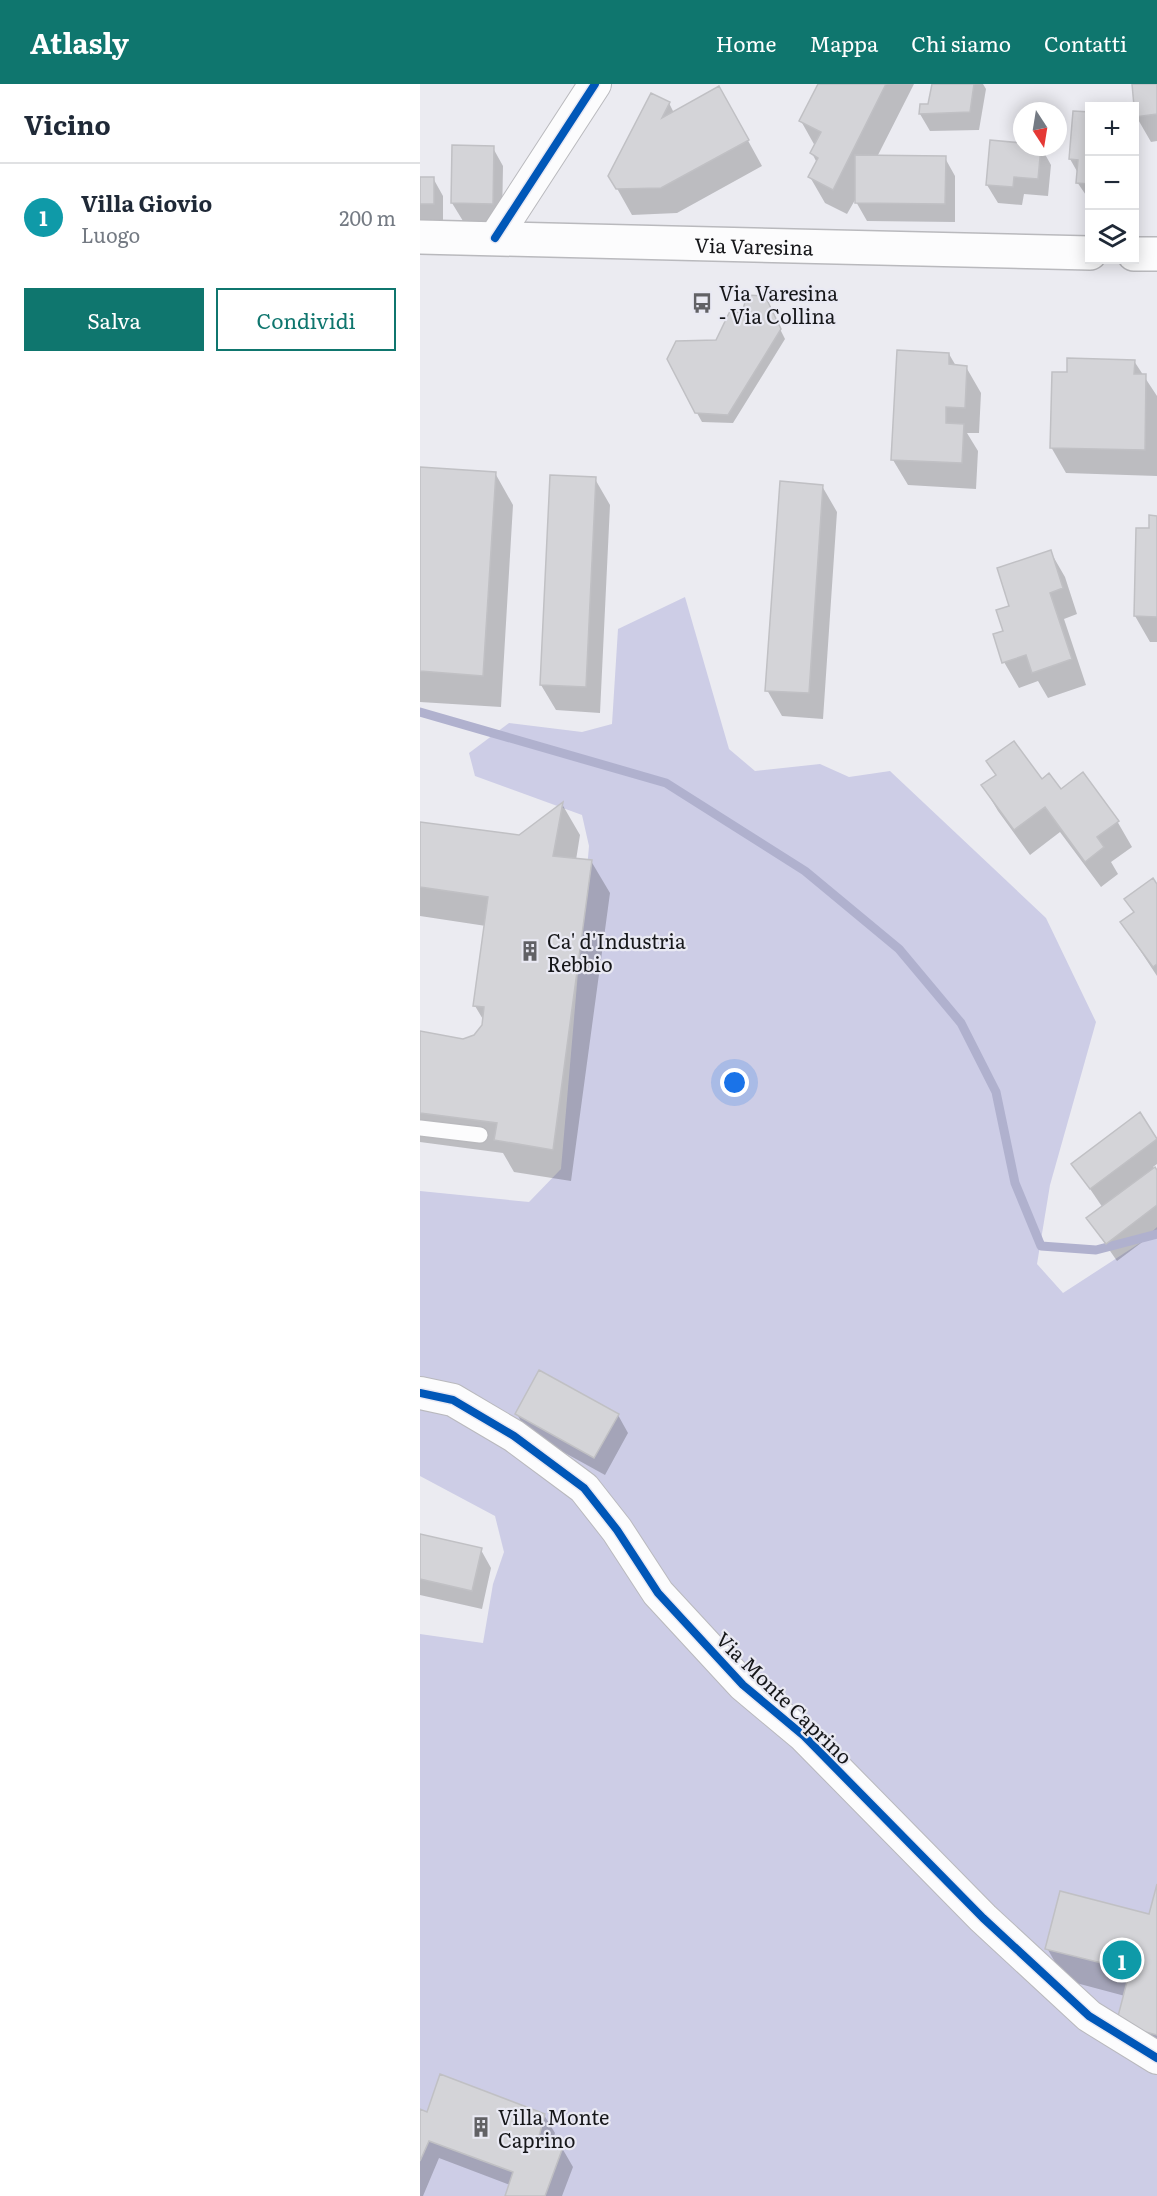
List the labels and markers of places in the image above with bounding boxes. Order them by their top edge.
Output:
place label: Via Varesina - Via Collina [719,277,838,330]
bus stop icon: Via Varesina - Via Collina [690,291,714,315]
place label: Ca' d'Industria Rebbio [547,925,686,978]
building icon: Ca' d'Industria Rebbio [518,939,542,963]
pin: 1 [1102,1938,1142,1982]
place label: Villa Monte Caprino [498,2101,610,2154]
building icon: Villa Monte Caprino [469,2115,493,2139]

